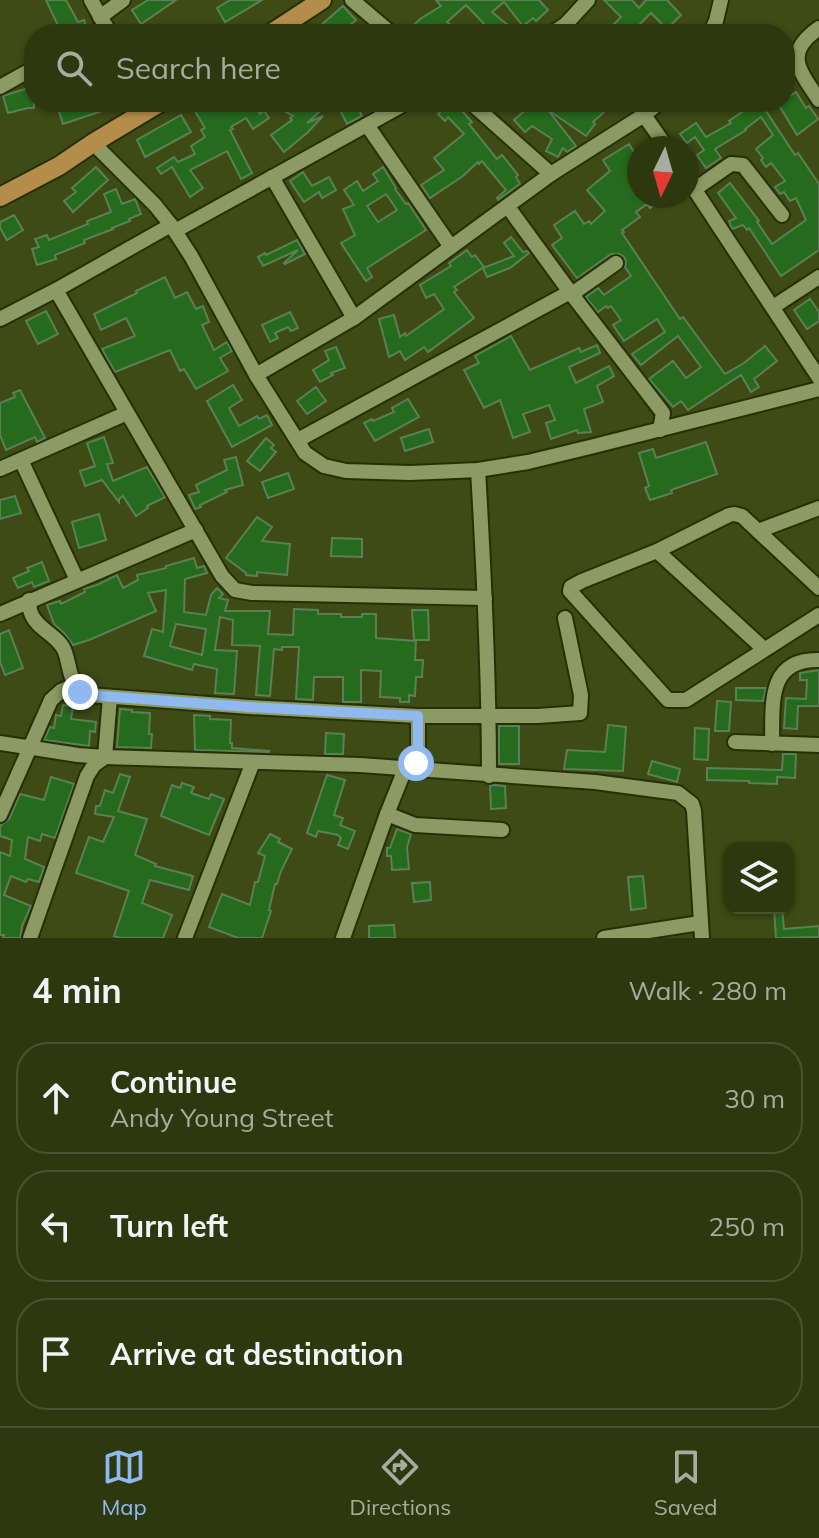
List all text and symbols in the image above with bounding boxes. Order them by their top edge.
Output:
search box [24,24,795,112]
icon: search [52,46,96,90]
text: Search here [116,49,281,87]
north arrow [627,136,699,208]
route end [62,674,98,710]
route start [398,745,434,781]
map controls [723,842,795,914]
button: layers [723,842,795,914]
text: 4 min [32,969,122,1012]
text: Walk · 280 m [628,974,787,1007]
text: Continue [110,1063,237,1101]
icon: ahead [34,1076,78,1120]
text: 30 m [724,1082,785,1115]
text: Andy Young Street [110,1101,334,1134]
icon: left [34,1204,78,1248]
text: Turn left [110,1207,228,1245]
text: 250 m [709,1210,785,1243]
icon: arrive [34,1332,78,1376]
text: Arrive at destination [110,1335,404,1373]
tab: Map [101,1445,147,1521]
tab: Directions [350,1445,451,1521]
tab: Saved [654,1445,718,1521]

